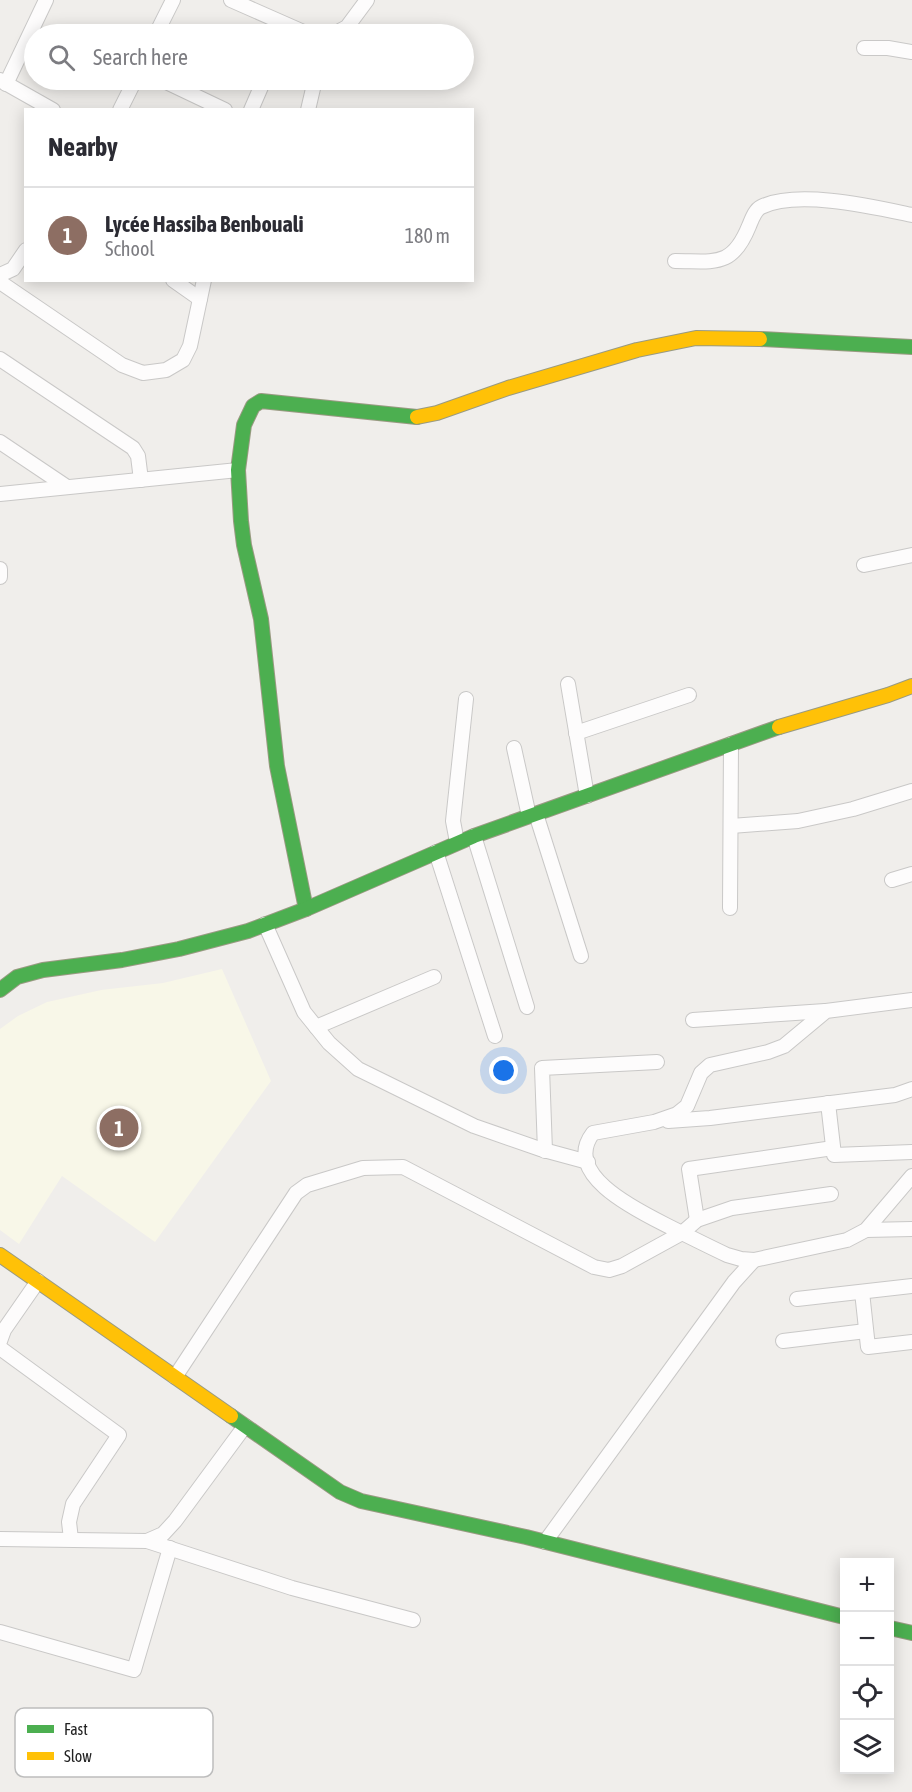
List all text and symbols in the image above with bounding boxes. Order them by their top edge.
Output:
search box [24,24,474,90]
icon: search [45,41,78,74]
text: Search here [93,44,188,70]
text: Nearby [48,132,118,162]
text: Lycée Hassiba Benbouali [105,211,304,237]
text: 1 [63,224,72,247]
text: 180 m [405,224,450,247]
text: School [105,237,155,260]
your location [489,1056,518,1085]
pin: 1 [100,1106,138,1150]
map controls [840,1558,894,1774]
button: + [840,1558,894,1612]
button: − [840,1612,894,1666]
button: locate [840,1666,894,1720]
legend [15,1708,213,1777]
text: Fast [64,1720,88,1738]
button: layers [840,1720,894,1774]
text: Slow [64,1747,92,1765]

